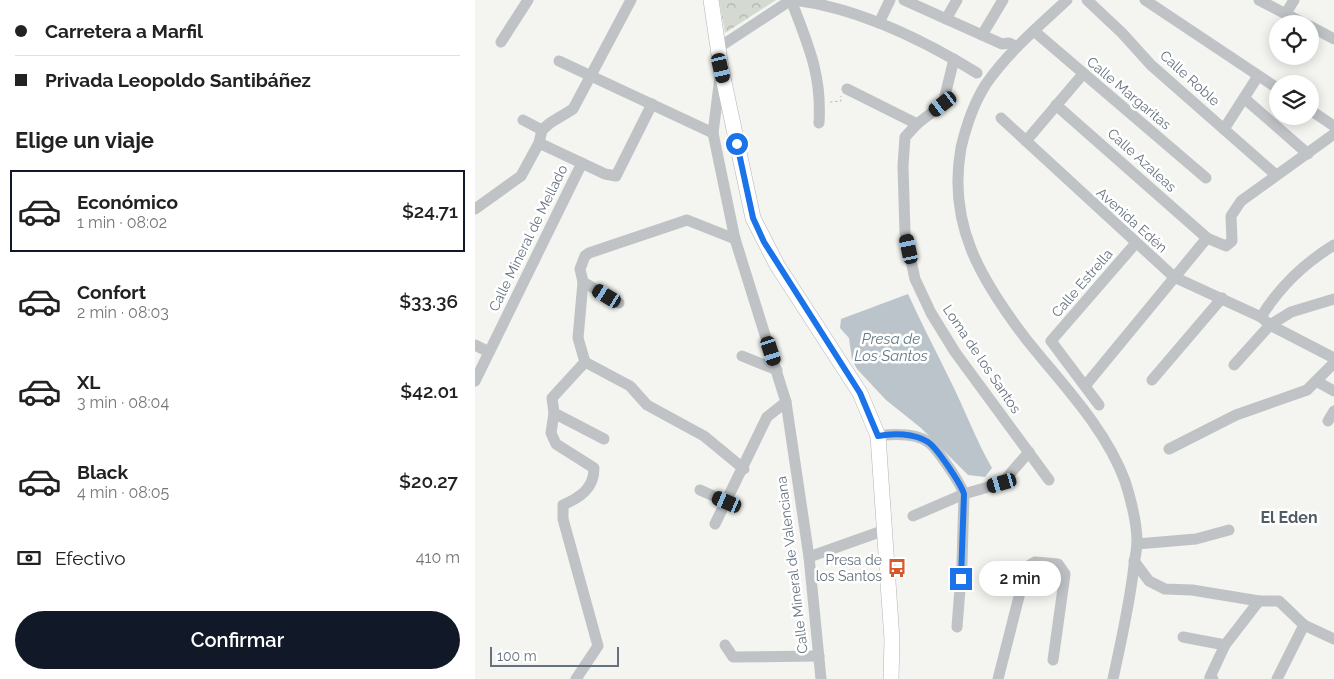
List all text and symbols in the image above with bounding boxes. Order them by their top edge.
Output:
map controls [1269,15,1319,125]
button: locate [1269,15,1319,65]
text: Carretera a Marfil [45,20,203,42]
street label: Calle Roble [1157,47,1223,109]
car [710,52,731,84]
street label: Calle Margaritas [1084,53,1174,133]
text: Privada Leopoldo Santibáñez [45,69,311,91]
button: layers [1269,75,1319,125]
car [926,89,959,119]
street label: Calle Azaleas [1104,125,1180,195]
text: Elige un viaje [15,127,154,153]
route start [726,133,748,155]
street label: Calle Mineral de Mellado [486,162,570,314]
street label: Avenida Edén [1094,184,1170,256]
icon: car [17,189,62,234]
text: Económico [77,191,178,213]
text: $24.71 [402,200,458,222]
text: 1 min · 08:02 [77,213,167,232]
car [898,233,919,265]
street label: Calle Estrella [1048,246,1116,320]
icon: car [17,279,62,324]
text: Confort [77,281,146,303]
car [590,282,623,310]
text: $33.36 [399,290,458,312]
street label: Loma de los Santos [940,302,1024,416]
text: 2 min · 08:03 [77,303,169,322]
water label: Presa de Los Santos [854,330,928,365]
car [759,334,782,368]
icon: car [17,369,62,414]
text: XL [77,371,100,393]
text: $42.01 [400,380,458,402]
text: 3 min · 08:04 [77,393,169,412]
icon: car [17,459,62,504]
text: Black [77,461,128,483]
text: $20.27 [399,470,458,492]
car [985,472,1018,494]
street label: Calle Mineral de Valenciana [773,475,811,655]
text: 4 min · 08:05 [77,483,169,502]
car [710,489,743,515]
district label: El Eden [1260,508,1318,527]
icon: cash [15,544,43,572]
text: Efectivo [55,547,126,569]
text: 410 m [416,548,460,567]
place label: Presa de los Santos [816,552,882,584]
bus stop icon: Presa de los Santos [886,557,908,579]
callout: 2 min [979,562,1061,596]
route end [950,568,972,590]
text: 2 min [1000,569,1041,588]
button: Confirmar [15,611,460,669]
scale bar [490,644,619,667]
text: 100 m [497,648,537,664]

